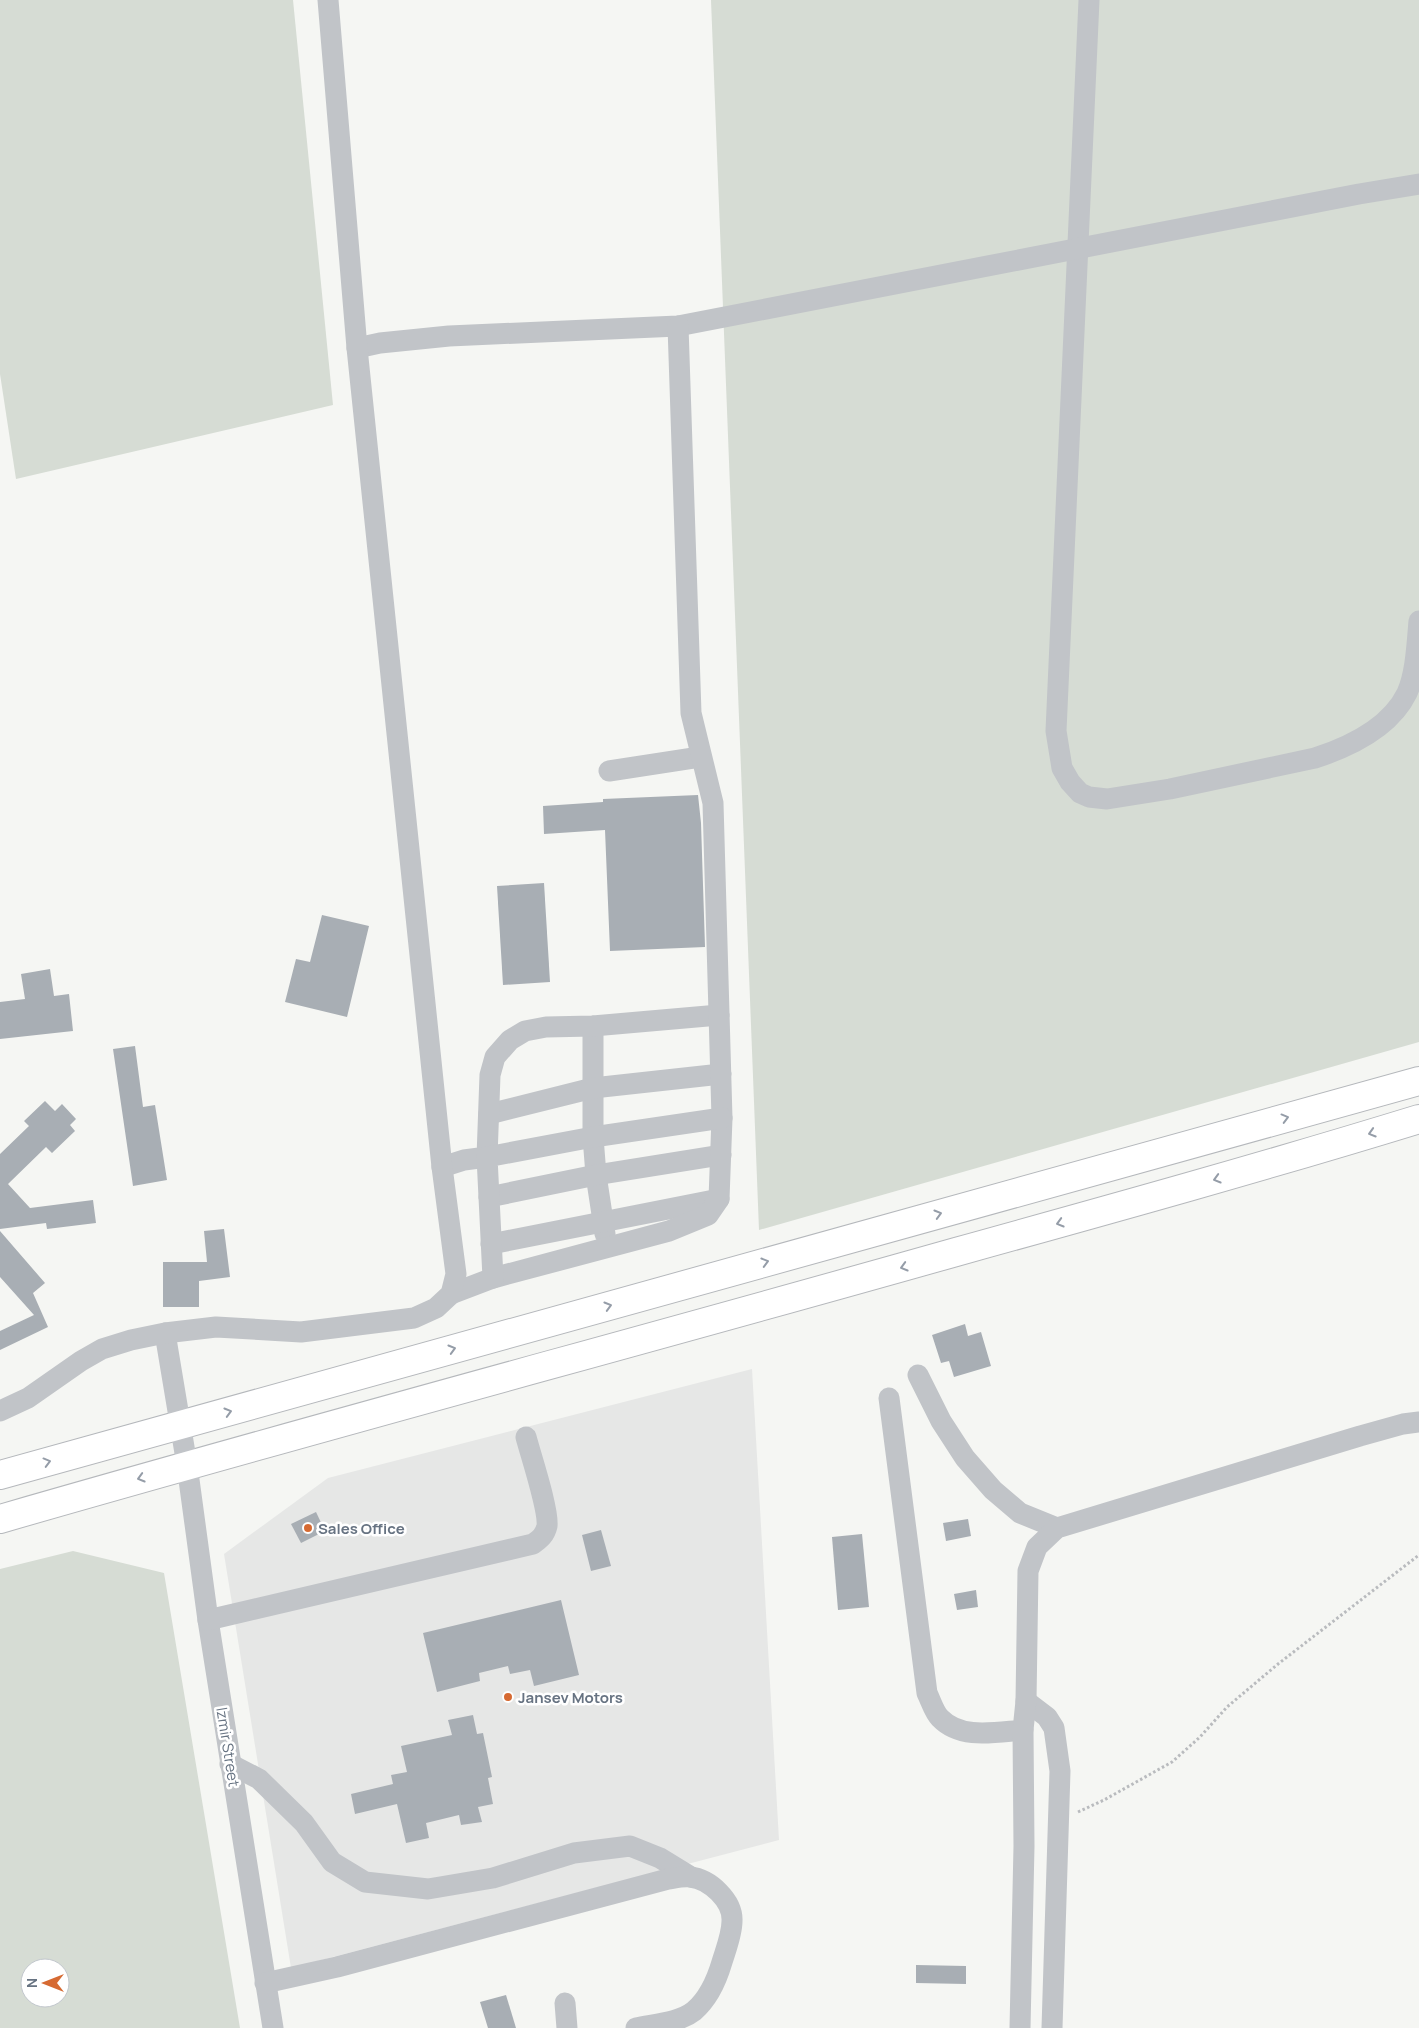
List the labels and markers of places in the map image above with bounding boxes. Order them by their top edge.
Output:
place label: Sales Office [318,1518,405,1539]
marker: Sales Office [302,1522,314,1534]
place label: Jansev Motors [518,1687,623,1708]
marker: Jansev Motors [502,1691,514,1703]

